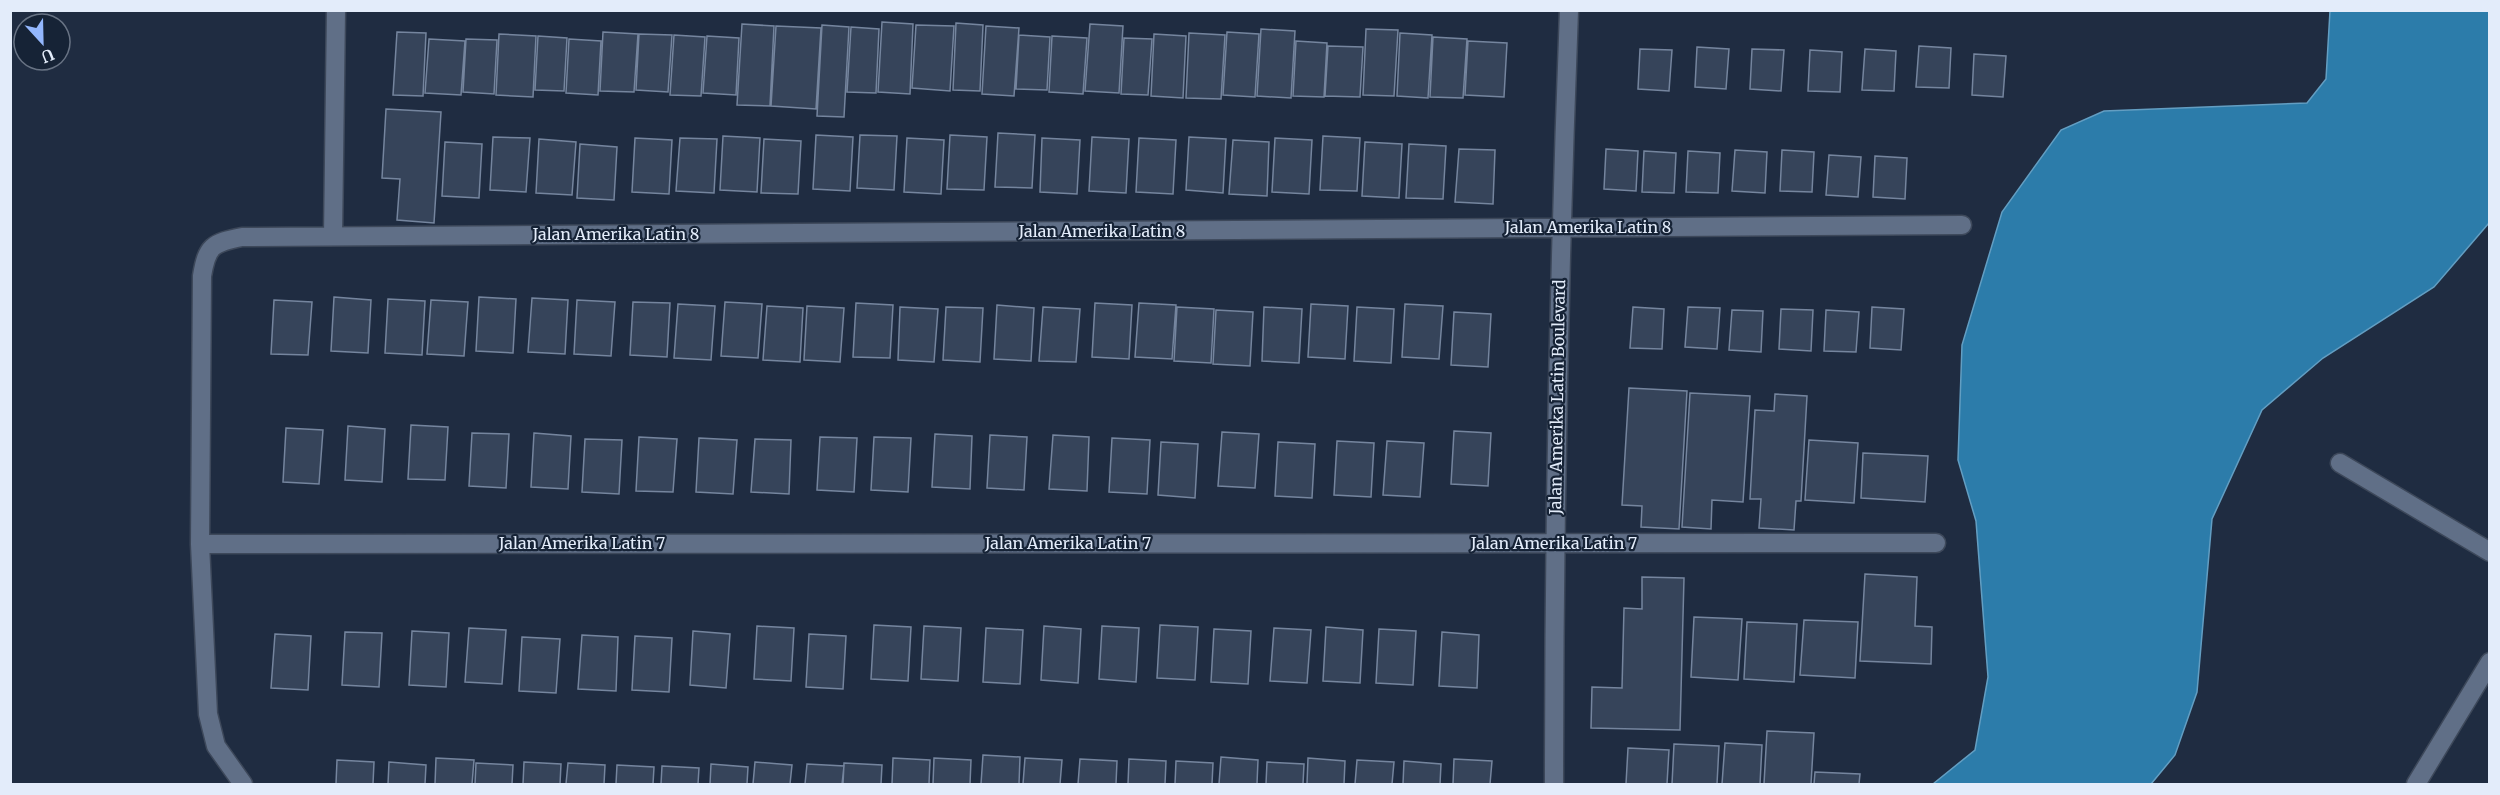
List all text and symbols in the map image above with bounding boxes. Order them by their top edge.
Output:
north arrow [12,12,72,72]
text: U [38,44,57,67]
street label: Jalan Amerika Latin 8 [1504,217,1671,237]
street label: Jalan Amerika Latin 8 [1018,221,1185,241]
street label: Jalan Amerika Latin 8 [532,224,699,244]
street label: Jalan Amerika Latin Boulevard [1545,279,1569,516]
street label: Jalan Amerika Latin 7 [498,533,665,553]
street label: Jalan Amerika Latin 7 [984,533,1151,553]
street label: Jalan Amerika Latin 7 [1470,533,1637,553]

